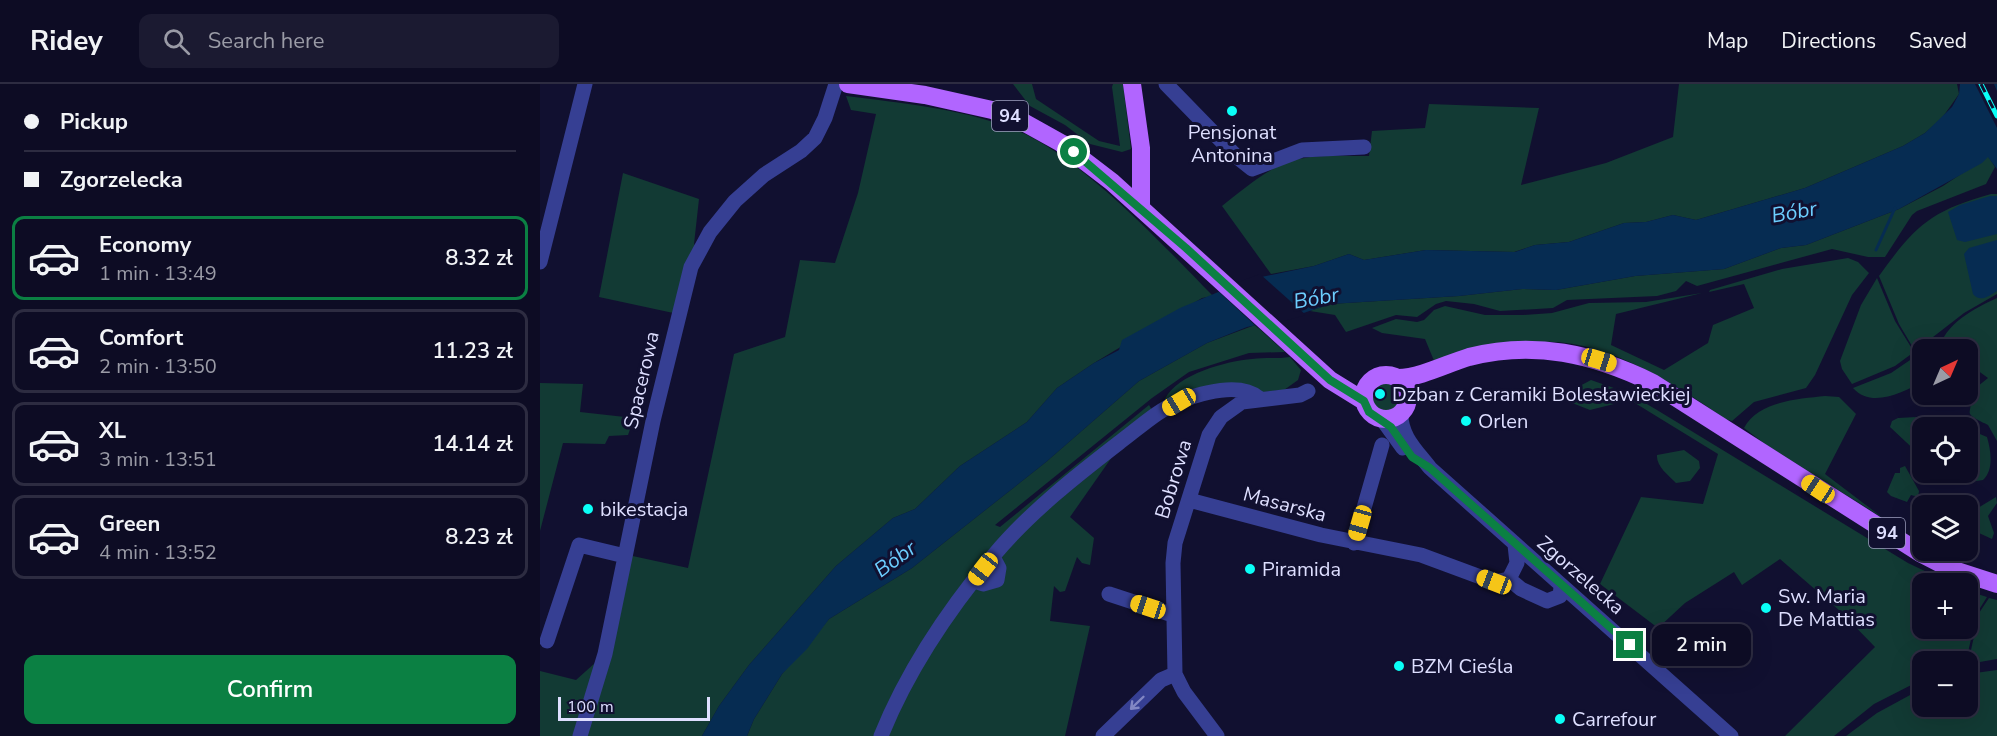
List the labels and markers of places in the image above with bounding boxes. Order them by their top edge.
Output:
marker: Pensjonat Antonina [1225,104,1239,118]
place label: Pensjonat Antonina [1188,119,1277,169]
place label: Dzban z Ceramiki Bolesławieckiej [1392,381,1690,408]
marker: Dzban z Ceramiki Bolesławieckiej [1373,387,1387,401]
place label: Orlen [1478,408,1528,435]
marker: Orlen [1459,414,1473,428]
place label: bikestacja [600,496,688,523]
marker: bikestacja [581,502,595,516]
place label: Piramida [1262,556,1341,583]
marker: Piramida [1243,562,1257,576]
place label: Sw. Maria De Mattias [1778,583,1875,633]
marker: Sw. Maria De Mattias [1759,601,1773,615]
place label: BZM Cieśla [1411,653,1513,680]
marker: BZM Cieśla [1392,659,1406,673]
place label: Carrefour [1572,706,1656,733]
marker: Carrefour [1553,712,1567,726]

